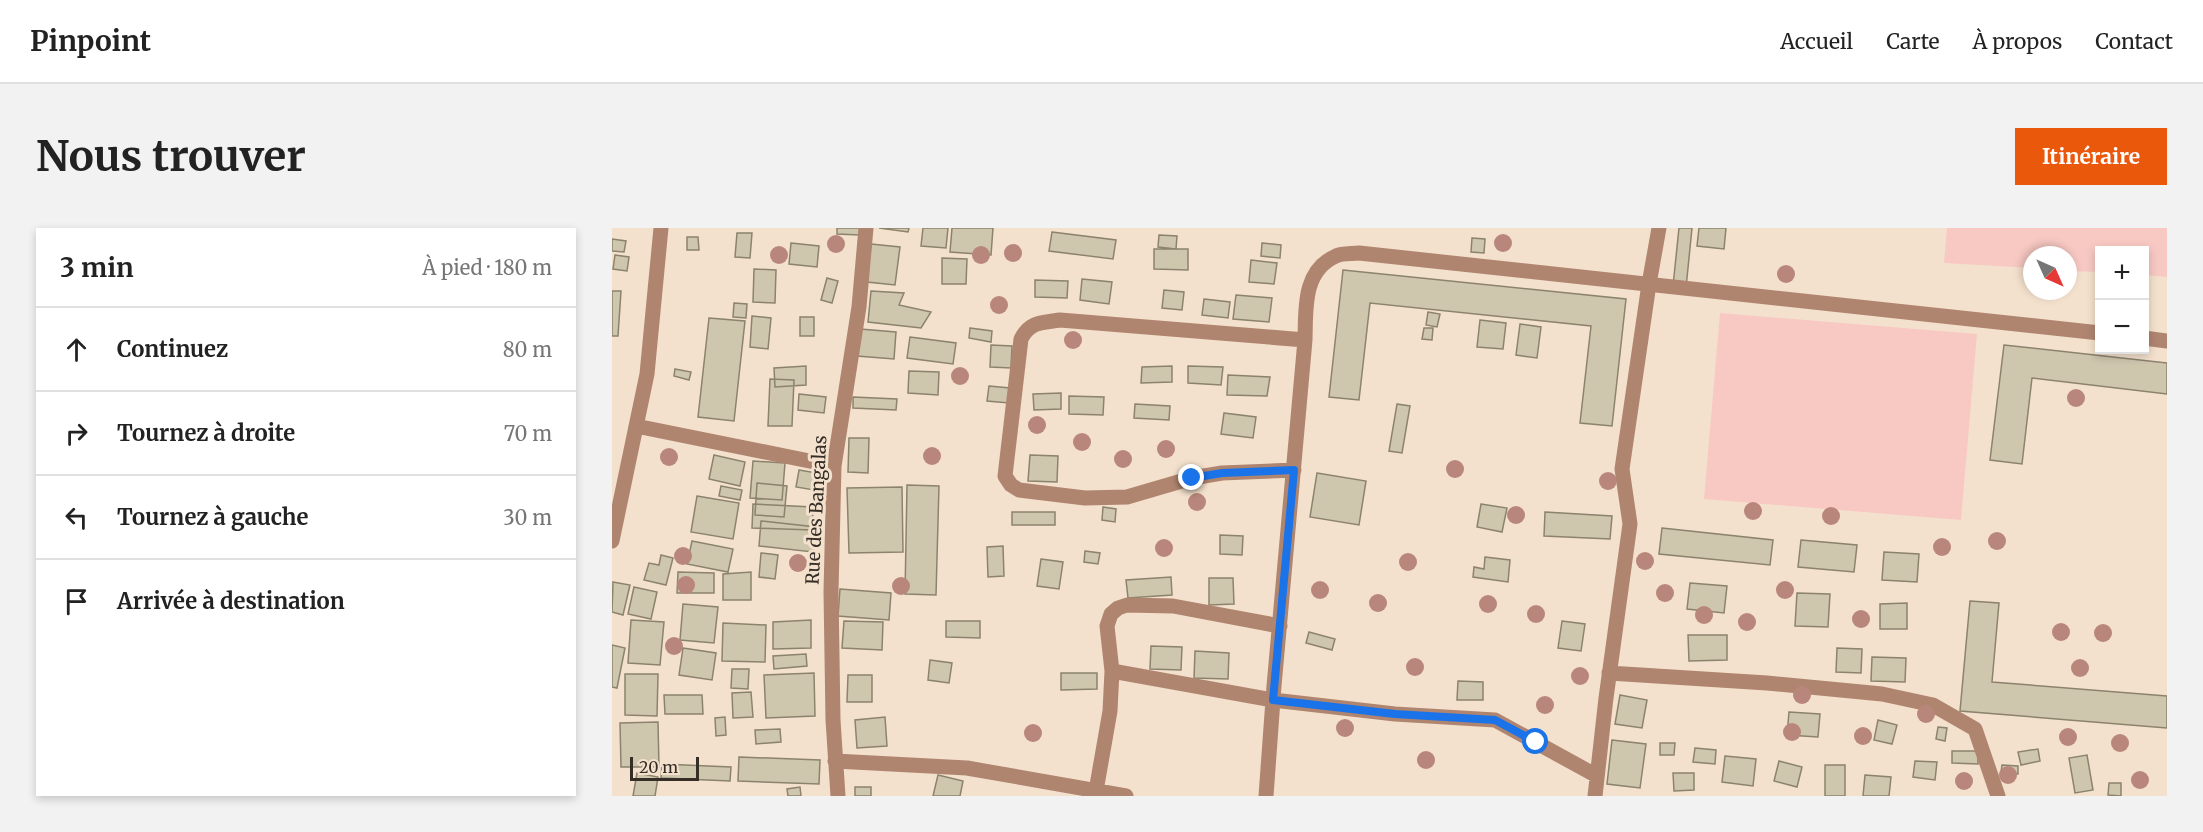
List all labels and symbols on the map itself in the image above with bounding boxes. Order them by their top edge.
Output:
north arrow [2023,246,2077,300]
street label: Rue des Bangalas [801,435,831,585]
route end [1178,464,1204,490]
route start [1522,728,1548,754]
scale bar [630,754,699,782]

